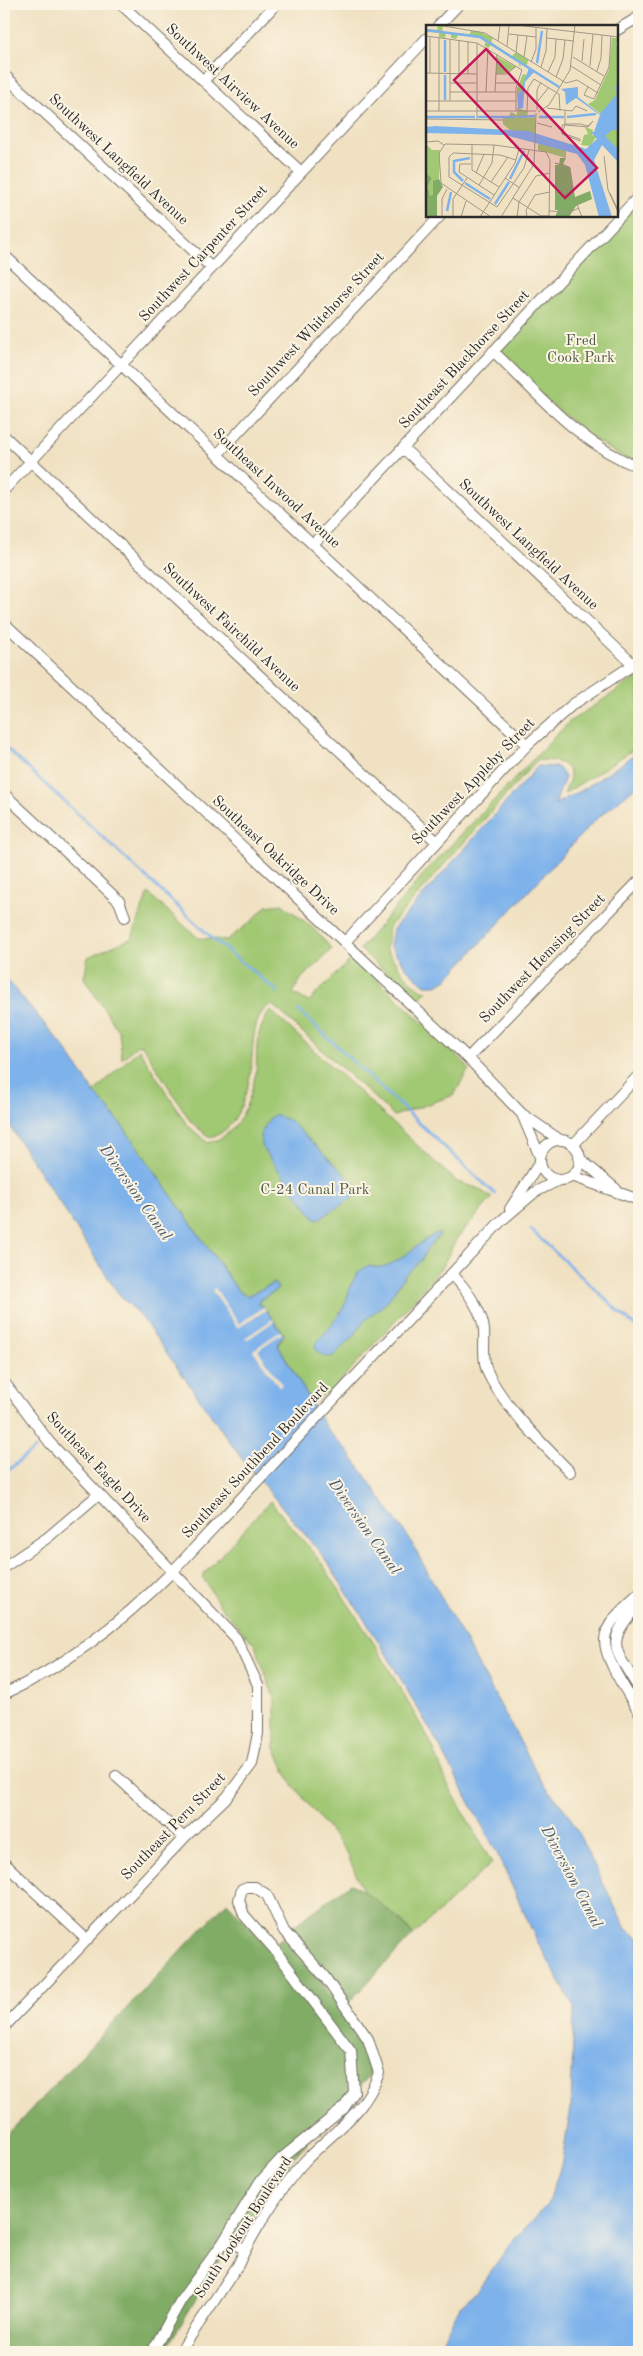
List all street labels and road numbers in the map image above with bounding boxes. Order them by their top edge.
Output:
street label: Southwest Airview Avenue [163,22,302,153]
street label: Southwest Langfield Avenue [46,92,191,228]
street label: Southwest Carpenter Street [137,183,271,325]
street label: Southwest Whitehorse Street [246,250,388,400]
street label: Southeast Blackhorse Street [397,288,533,432]
street label: Southeast Inwood Avenue [209,426,343,552]
street label: Southwest Langfield Avenue [456,477,601,613]
street label: Southwest Fairchild Avenue [160,561,302,695]
street label: Southwest Appleby Street [410,716,538,848]
street label: Southeast Oakridge Drive [209,793,341,919]
street label: Southwest Hemsing Street [477,891,609,1027]
street label: Southeast Southbend Boulevard [180,1380,332,1542]
street label: Southeast Eagle Drive [43,1410,153,1526]
street label: Southeast Peru Street [119,1770,229,1884]
street label: South Lookout Boulevard [193,2154,295,2302]

